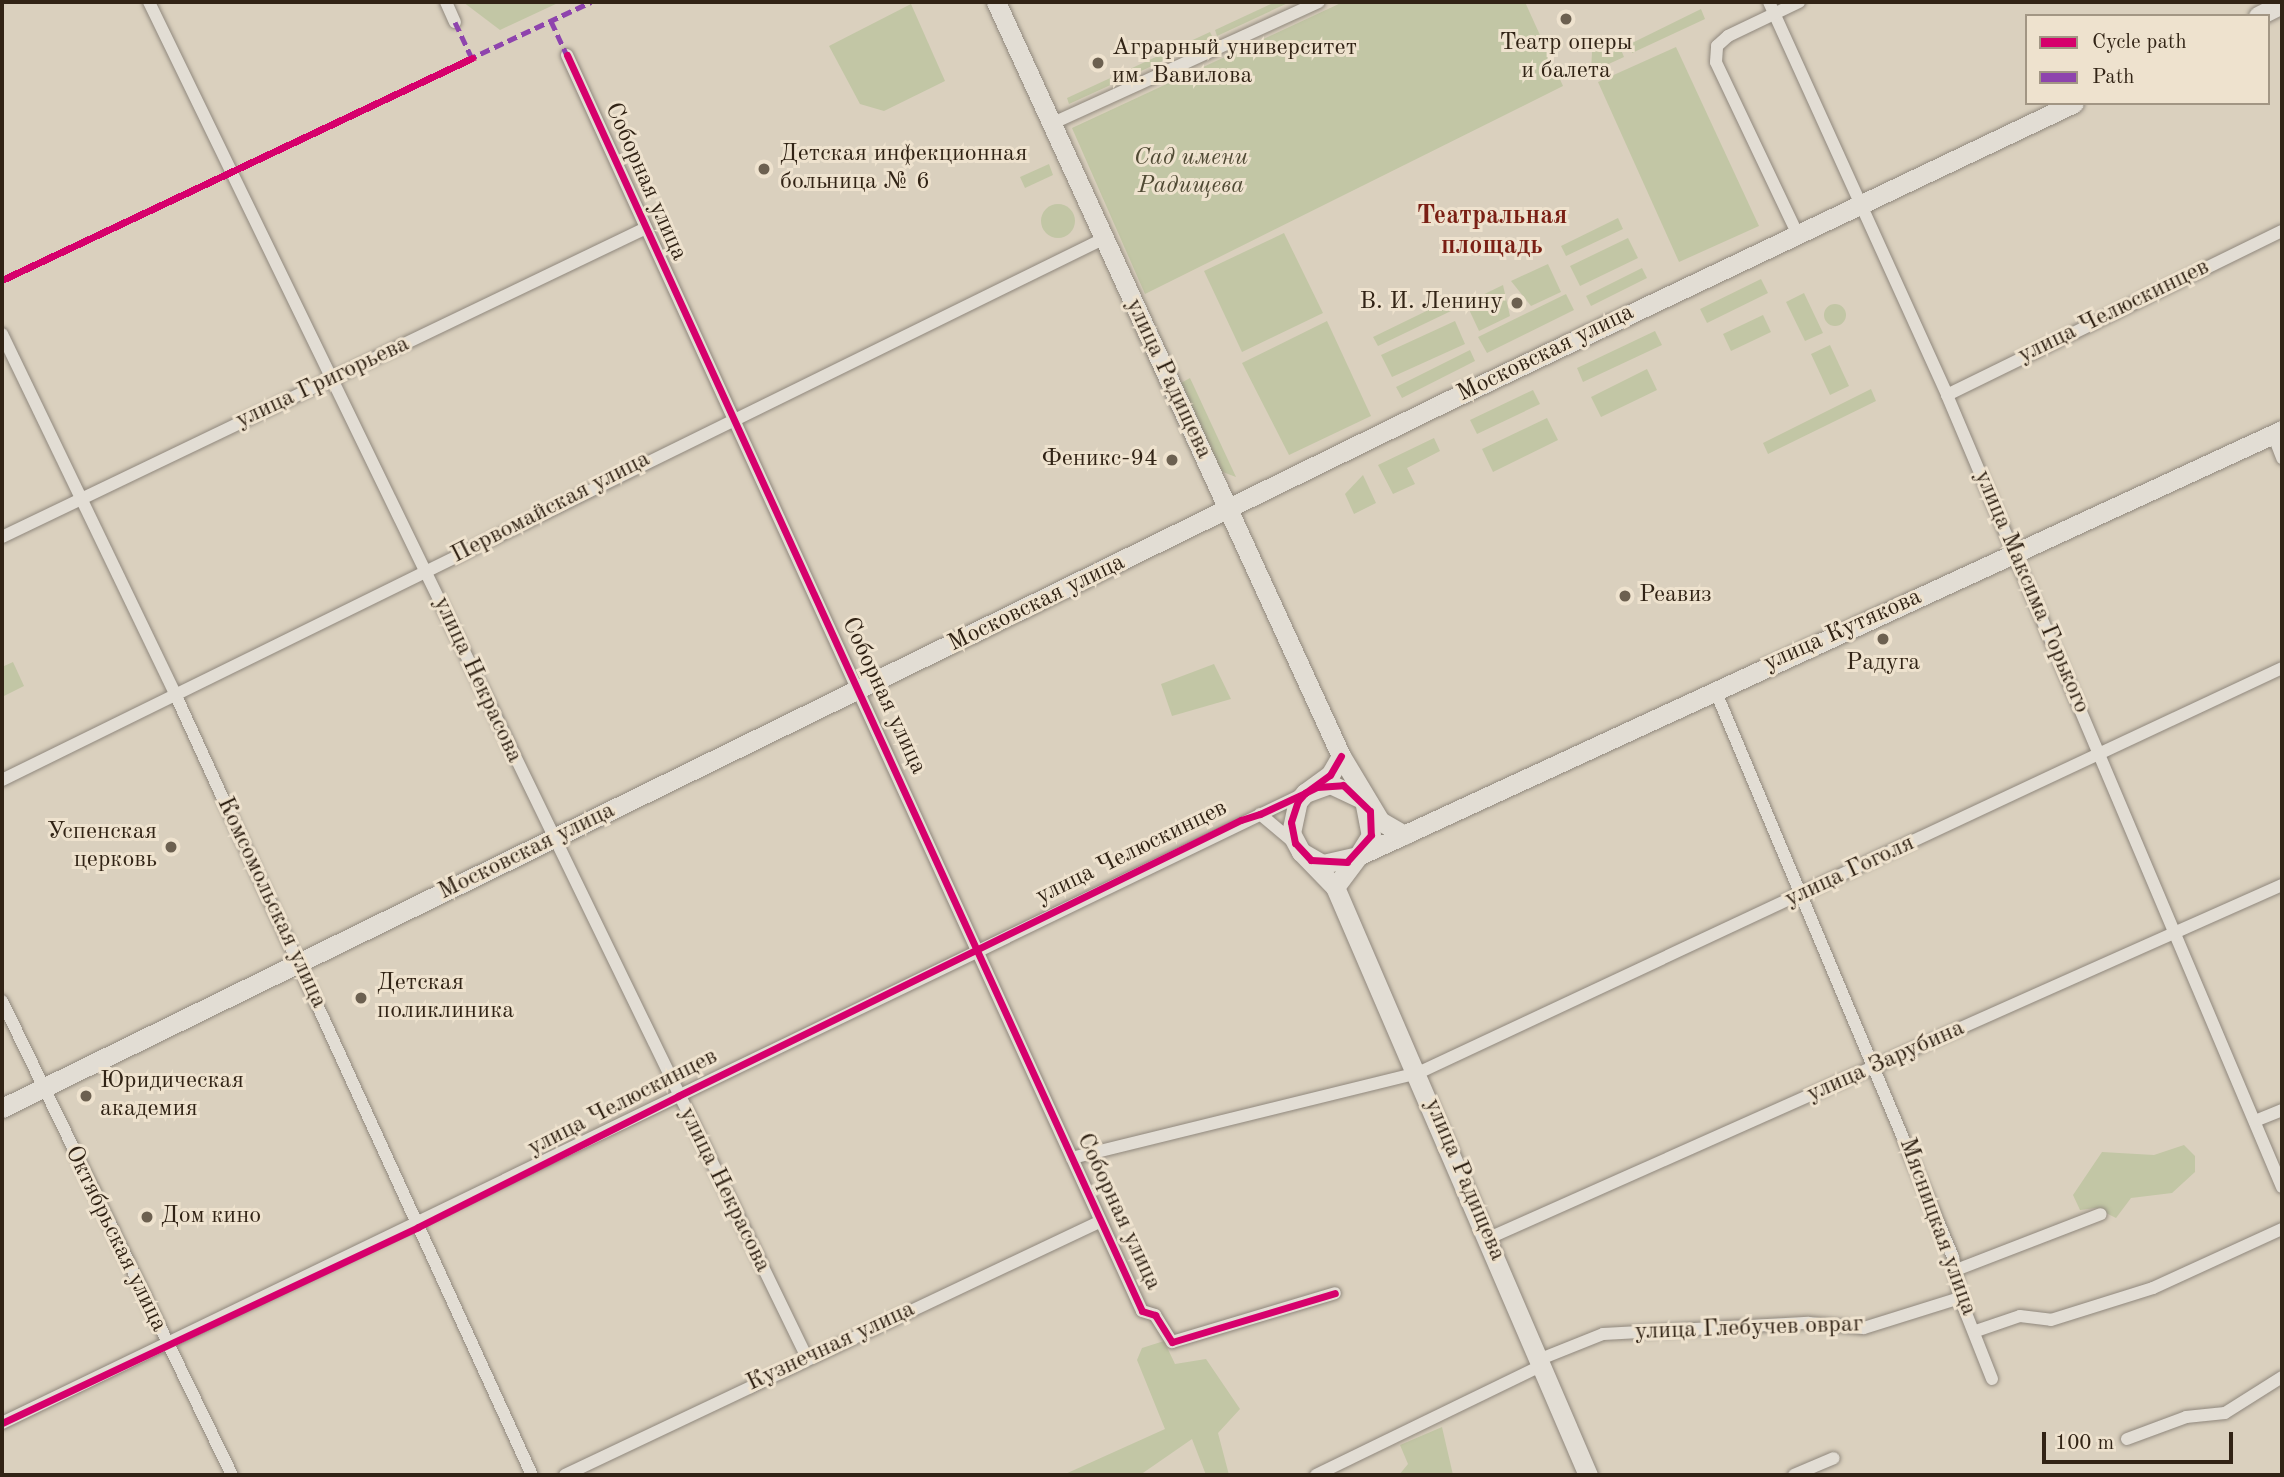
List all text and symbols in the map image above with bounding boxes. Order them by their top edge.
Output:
marker: Театр оперы и балета [1558,11,1574,27]
legend [2025,14,2270,105]
place label: Театр оперы и балета [1499,30,1633,86]
text: Cycle path [2092,32,2187,53]
place label: Аграрный университет им. Вавилова [1112,35,1357,91]
marker: Аграрный университет им. Вавилова [1090,55,1106,71]
text: Path [2092,67,2135,88]
street label: Соборная улица [597,99,693,265]
place label: Детская инфекционная больница № 6 [780,141,1027,197]
park label: Сад имени Радищева [1134,145,1248,201]
marker: Детская инфекционная больница № 6 [754,159,774,179]
district label: Театральная площадь [1417,201,1567,262]
street label: улица Челюскинцев [2014,253,2214,371]
place label: В. И. Ленину [1359,289,1503,317]
street label: улица Радищева [1118,294,1218,464]
marker: В. И. Ленину [1509,295,1525,311]
street label: Московская улица [1453,299,1639,409]
street label: улица Григорьева [232,330,414,436]
street label: Первомайская улица [447,445,655,571]
place label: Феникс-94 [1042,446,1158,474]
marker: Феникс-94 [1164,452,1180,468]
street label: улица Максима Горького [1967,466,2095,718]
street label: Московская улица [944,549,1130,659]
place label: Реавиз [1639,582,1712,610]
street label: улица Кутякова [1760,583,1926,679]
marker: Реавиз [1617,588,1633,604]
street label: улица Некрасова [426,592,528,768]
street label: Соборная улица [834,613,932,779]
marker: Радуга [1875,631,1891,647]
place label: Радуга [1846,650,1920,678]
street label: Комсомольская улица [209,793,333,1013]
street label: улица Челюскинцев [1032,794,1232,912]
street label: Московская улица [434,797,620,907]
place label: Успенская церковь [47,819,157,875]
street label: улица Гоголя [1781,829,1919,915]
marker: Успенская церковь [163,839,179,855]
place label: Детская поликлиника [377,970,514,1026]
marker: Детская поликлиника [351,988,371,1008]
street label: улица Зарубина [1803,1014,1969,1110]
street label: улица Челюскинцев [523,1043,723,1163]
place label: Юридическая академия [100,1068,244,1124]
marker: Юридическая академия [78,1088,94,1104]
street label: улица Радищева [1417,1094,1511,1266]
street label: улица Некрасова [672,1103,776,1277]
street label: Соборная улица [1069,1129,1167,1295]
street label: Мясницкая улица [1892,1134,1982,1320]
street label: Октябрьская улица [58,1141,172,1337]
place label: Дом кино [161,1203,261,1231]
marker: Дом кино [139,1209,155,1225]
street label: Кузнечная улица [742,1295,920,1399]
street label: улица Глебучев овраг [1634,1311,1864,1347]
scale bar [2046,1418,2237,1462]
text: 100 m [2055,1433,2114,1454]

